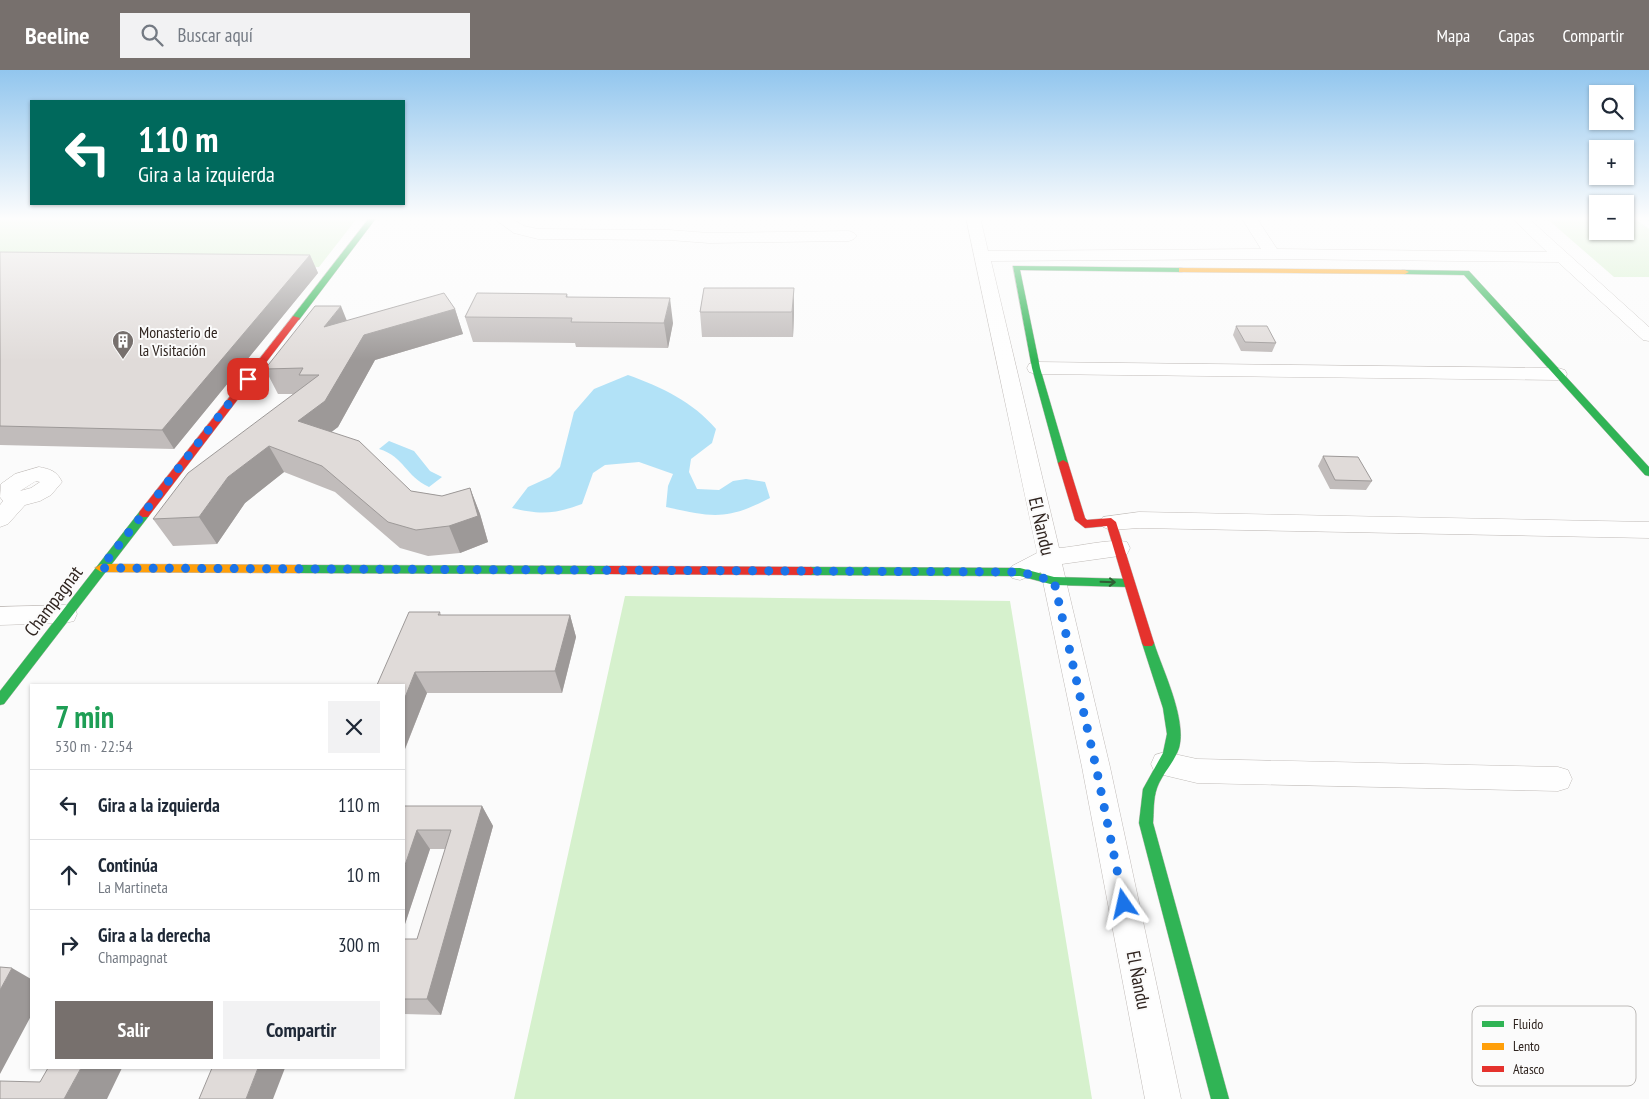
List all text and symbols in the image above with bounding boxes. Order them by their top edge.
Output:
search box [120,13,470,58]
text: Beeline [25,20,90,51]
icon: search [138,21,166,49]
text: Buscar aquí [178,23,253,47]
text: Mapa [1437,24,1470,47]
text: Capas [1498,24,1535,47]
text: Compartir [1563,24,1624,47]
map controls [1589,85,1634,240]
button: search [1589,85,1634,130]
text: 110 m [138,116,219,162]
icon: left [55,120,120,185]
button: + [1589,140,1634,185]
text: Gira a la izquierda [138,160,275,188]
button: − [1589,195,1634,240]
place label: Monasterio de la Visitación [139,322,218,360]
building icon: Monasterio de la Visitación [111,329,135,360]
pin [227,358,269,400]
icon: arrive [234,365,262,393]
street label: El Ñandu [1024,494,1060,558]
street label: Champagnat [19,560,88,641]
one-way arrow [1100,578,1116,587]
text: 7 min [55,697,114,736]
button: close [328,701,380,753]
text: 530 m · 22:54 [55,736,133,756]
icon: left [55,791,83,819]
text: Gira a la izquierda [98,793,220,817]
text: 110 m [338,793,380,817]
text: Continúa [98,853,158,877]
icon: ahead [55,861,83,889]
text: 10 m [347,863,380,887]
text: La Martineta [98,877,168,897]
position arrow [1097,877,1149,929]
text: Gira a la derecha [98,923,211,947]
icon: right [55,931,83,959]
text: 300 m [338,933,380,957]
text: Champagnat [98,947,167,967]
street label: El Ñandu [1122,949,1156,1011]
button: Salir [55,1001,213,1059]
button: Compartir [223,1001,380,1059]
legend [1472,1006,1636,1086]
text: Fluido [1513,1015,1543,1033]
text: Lento [1513,1037,1540,1055]
text: Atasco [1513,1060,1544,1078]

